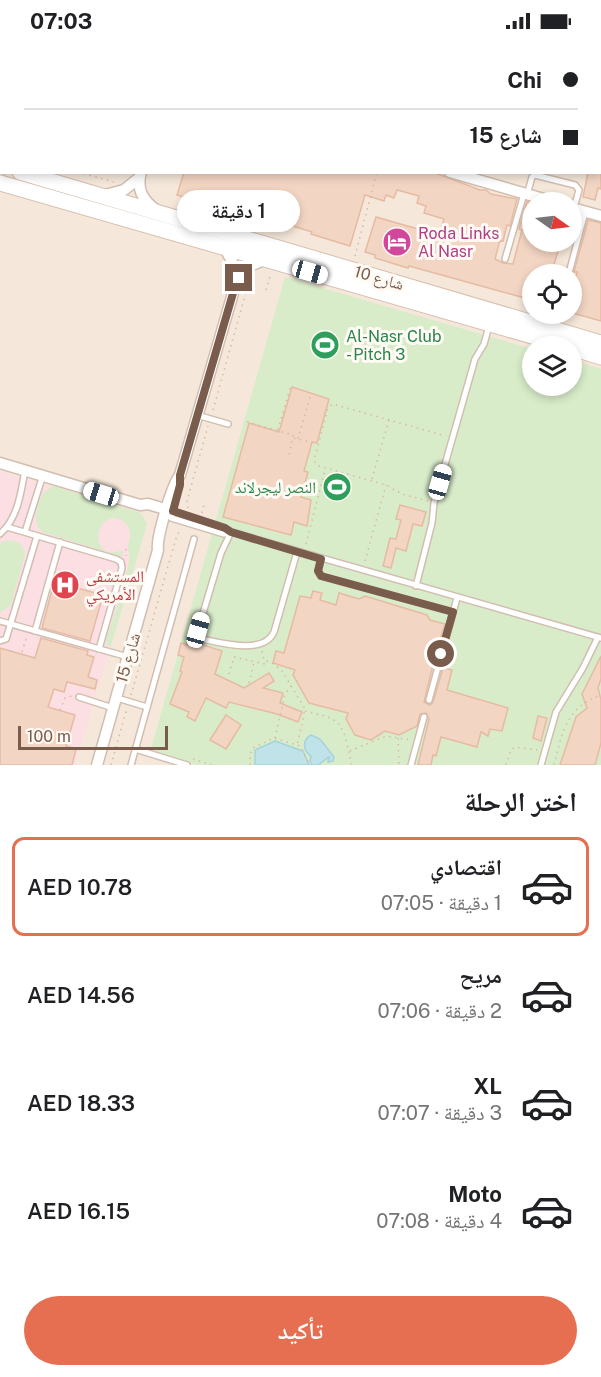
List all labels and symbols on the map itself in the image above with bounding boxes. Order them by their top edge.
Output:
callout: 1 دقيقة [178,191,300,233]
north arrow [522,192,582,252]
place label: Roda Links Al Nasr [418,224,499,261]
hotel icon: Roda Links Al Nasr [381,226,413,258]
car [290,258,330,286]
street label: شارع 10 [352,262,406,295]
route end [225,264,252,291]
place label: Al-Nasr Club - Pitch 3 [346,327,442,364]
sports icon: Al-Nasr Club - Pitch 3 [309,329,341,361]
car [426,462,454,502]
sports icon: النصر ليجرلاند [321,471,353,503]
place label: النصر ليجرلاند [235,478,316,497]
car [81,480,121,508]
place label: المستشفى الأمريكي [86,567,144,607]
hospital icon: المستشفى الأمريكي [49,569,81,601]
car [184,610,212,650]
street label: شارع 15 [112,631,145,685]
route start [427,640,454,667]
scale bar [18,723,168,750]

